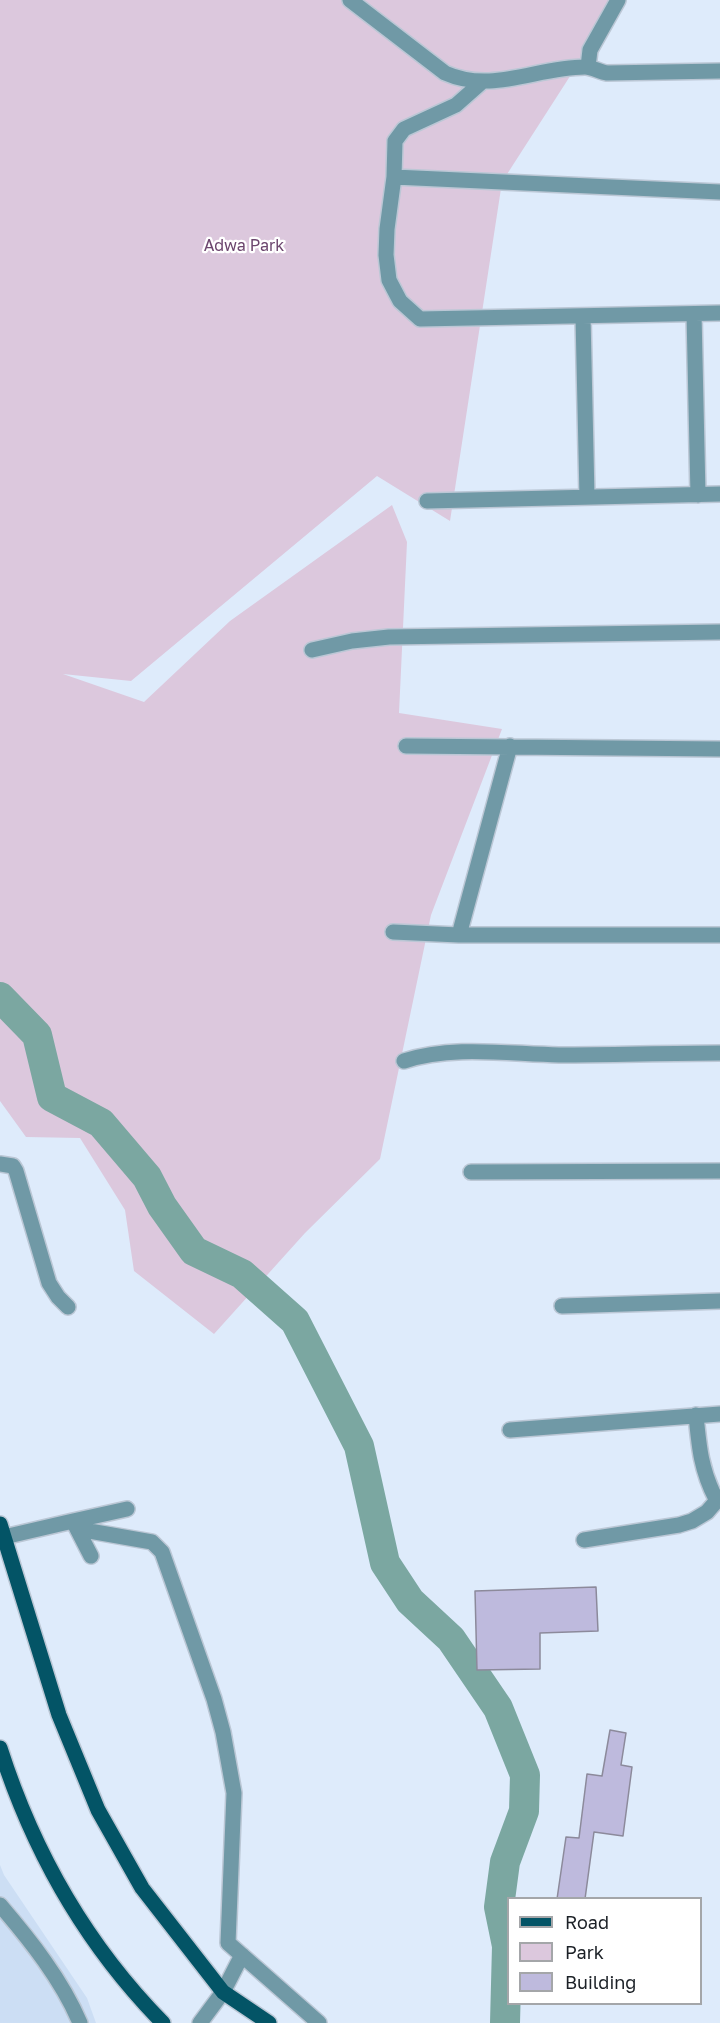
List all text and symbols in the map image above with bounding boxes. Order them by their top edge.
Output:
park label: Adwa Park [204,236,284,256]
legend [507,1897,702,2005]
text: Road [565,1911,609,1933]
text: Park [565,1941,604,1963]
text: Building [565,1971,636,1993]

